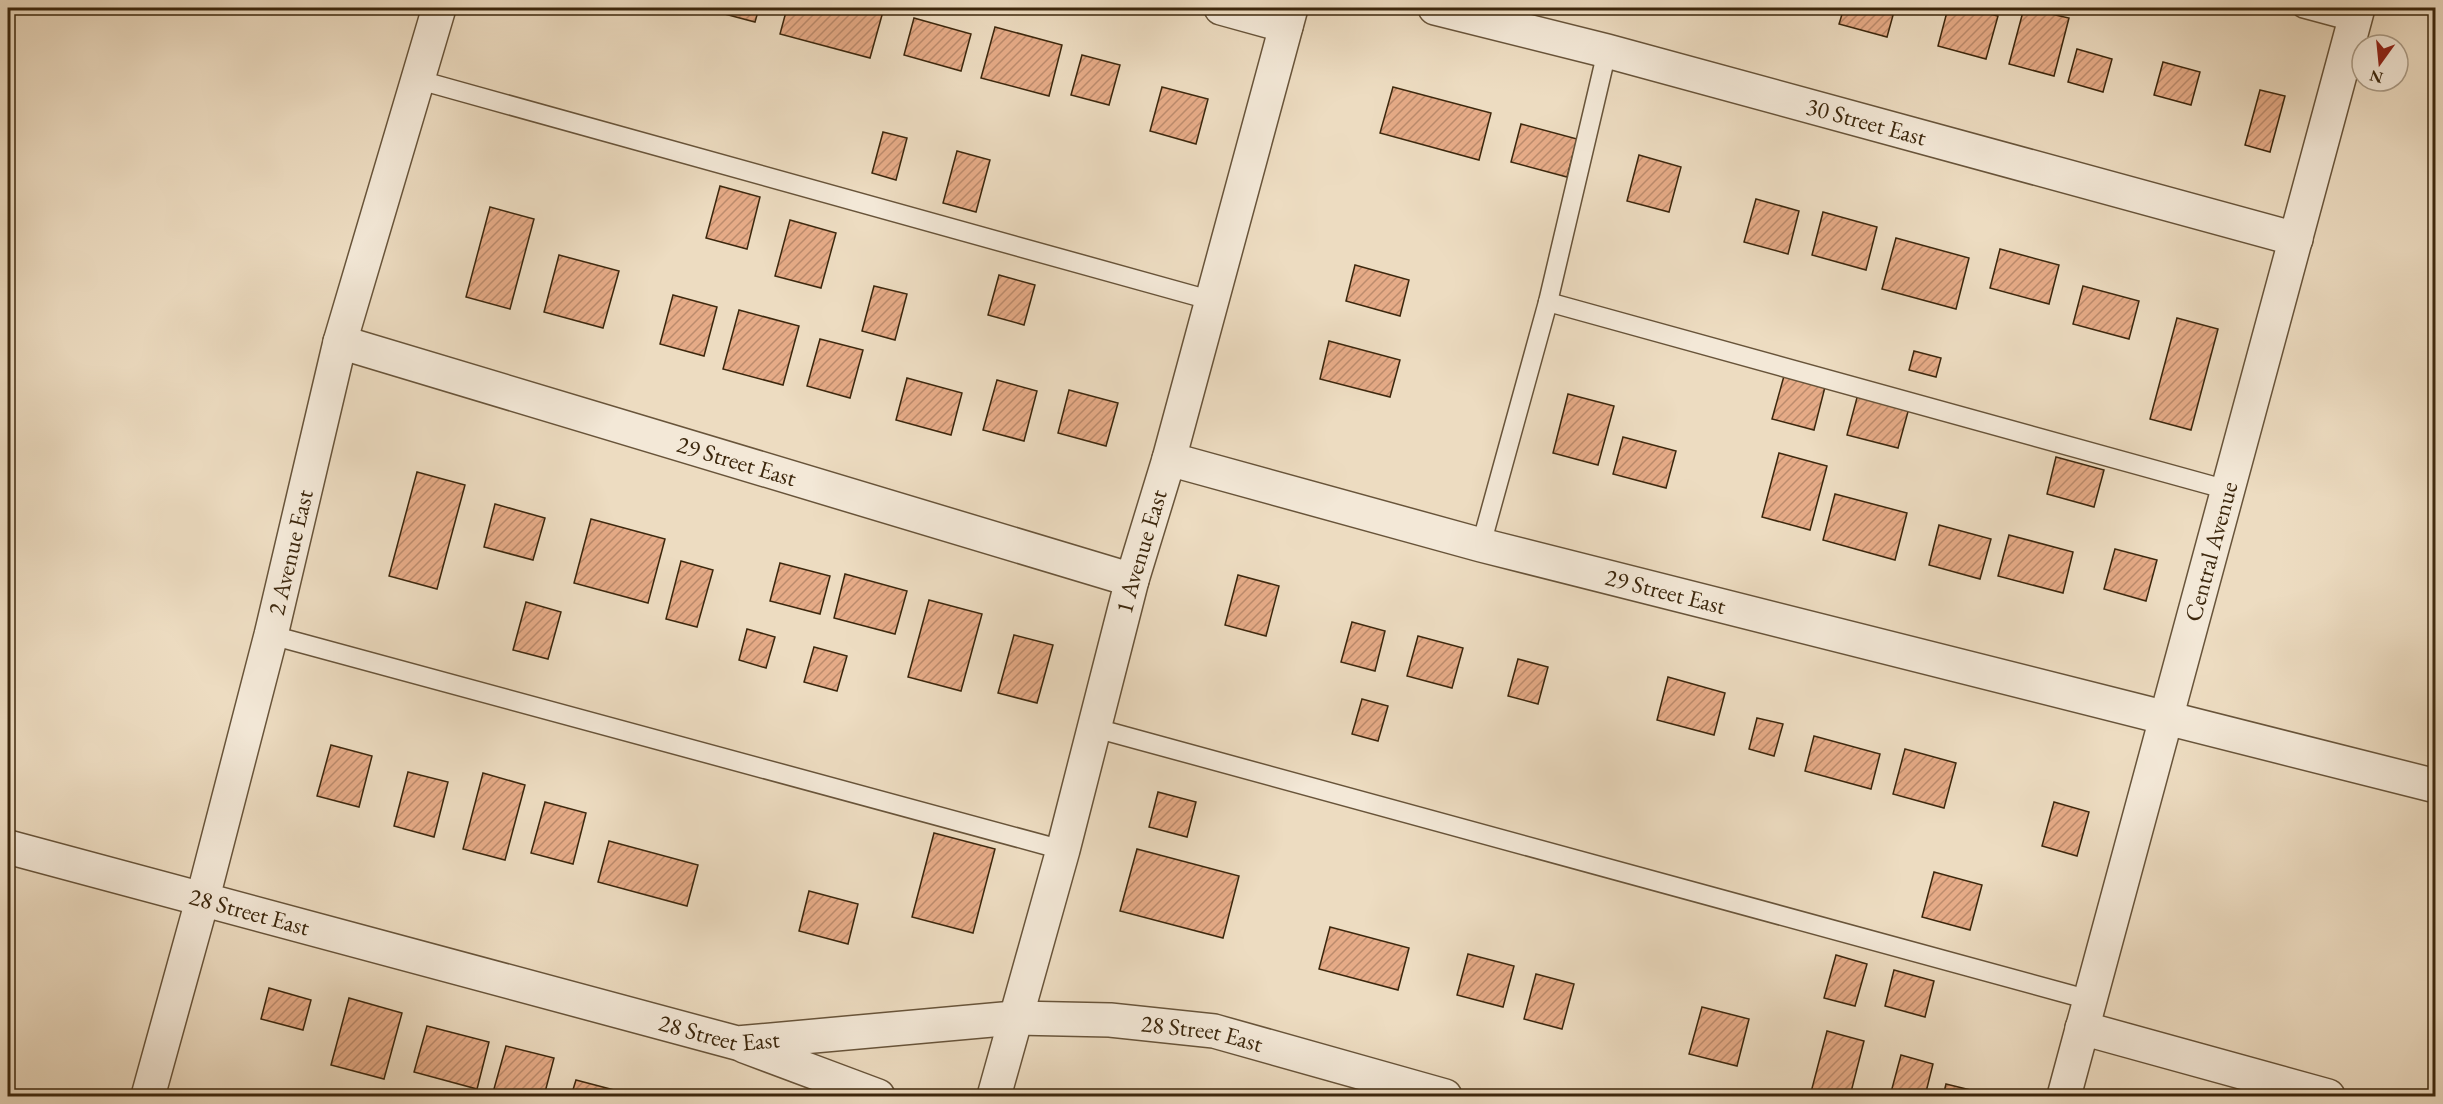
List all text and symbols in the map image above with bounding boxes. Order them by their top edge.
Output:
north arrow [2350,33,2410,93]
text: N [2367,65,2385,89]
street label: 30 Street East [1803,90,1930,153]
street label: 29 Street East [673,428,801,493]
street label: Central Avenue [2177,478,2244,625]
street label: 1 Avenue East [1108,485,1174,617]
street label: 2 Avenue East [260,486,320,618]
street label: 29 Street East [1602,561,1730,621]
street label: 28 Street East [186,880,314,943]
street label: 28 Street East [655,1007,781,1058]
street label: 28 Street East [1140,1007,1267,1059]

